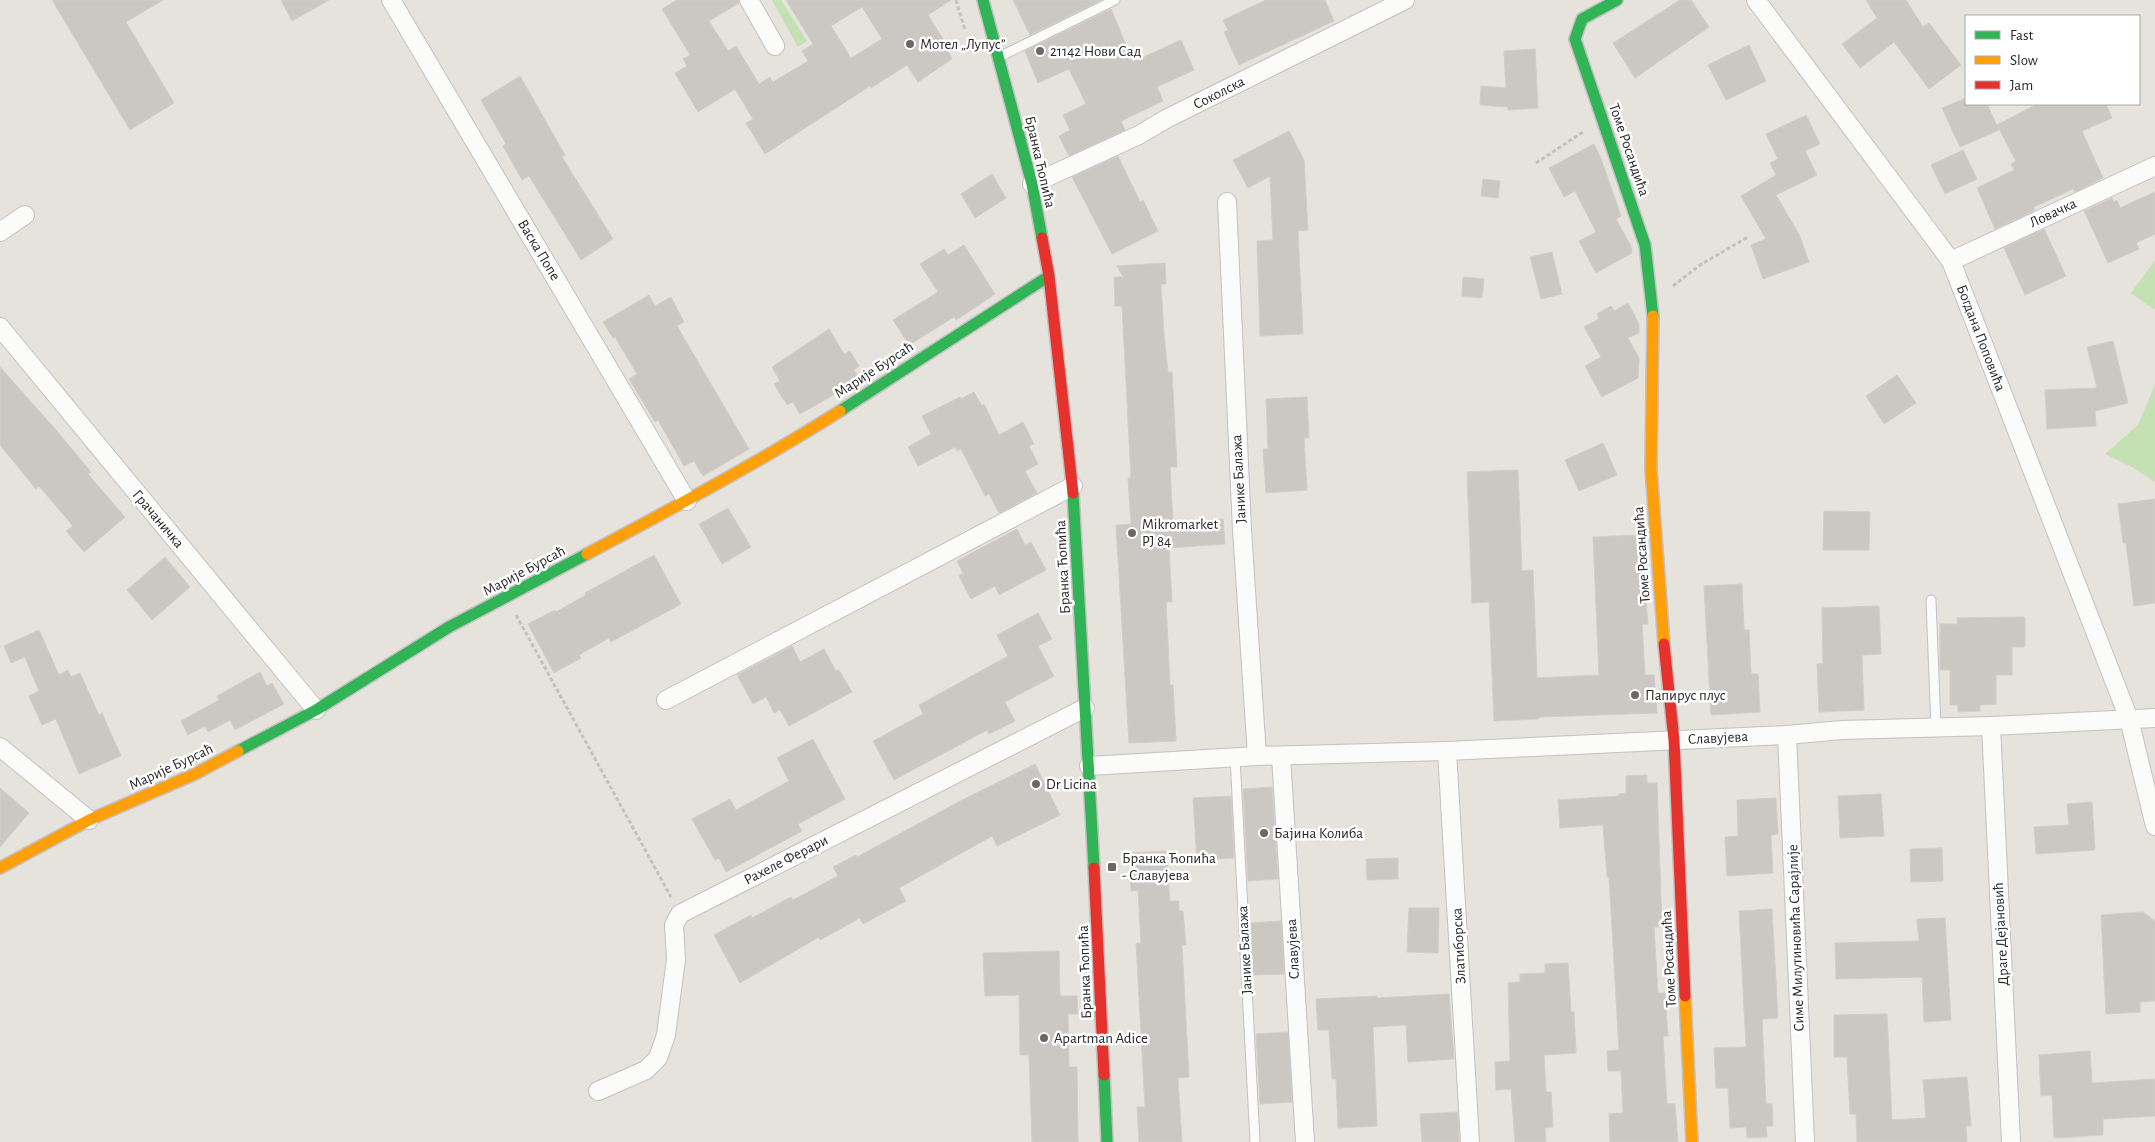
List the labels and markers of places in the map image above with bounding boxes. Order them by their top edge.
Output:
place label: Мотел „Лупус” [920,37,1005,52]
marker: Мотел „Лупус” [904,38,916,50]
place label: 21142 Нови Сад [1050,44,1141,59]
marker: 21142 Нови Сад [1034,45,1046,57]
place label: Mikromarket PJ 84 [1142,517,1219,549]
marker: Mikromarket PJ 84 [1126,527,1138,539]
place label: Папирус плус [1645,688,1726,703]
marker: Папирус плус [1629,689,1641,701]
place label: Dr Licina [1046,777,1097,792]
marker: Dr Licina [1030,778,1042,790]
place label: Бајина Колиба [1274,826,1363,841]
marker: Бајина Колиба [1258,827,1270,839]
place label: Бранка Ћопића - Славујева [1122,851,1216,883]
marker: Бранка Ћопића - Славујева [1106,861,1118,873]
place label: Apartman Adice [1054,1031,1148,1046]
marker: Apartman Adice [1038,1032,1050,1044]

